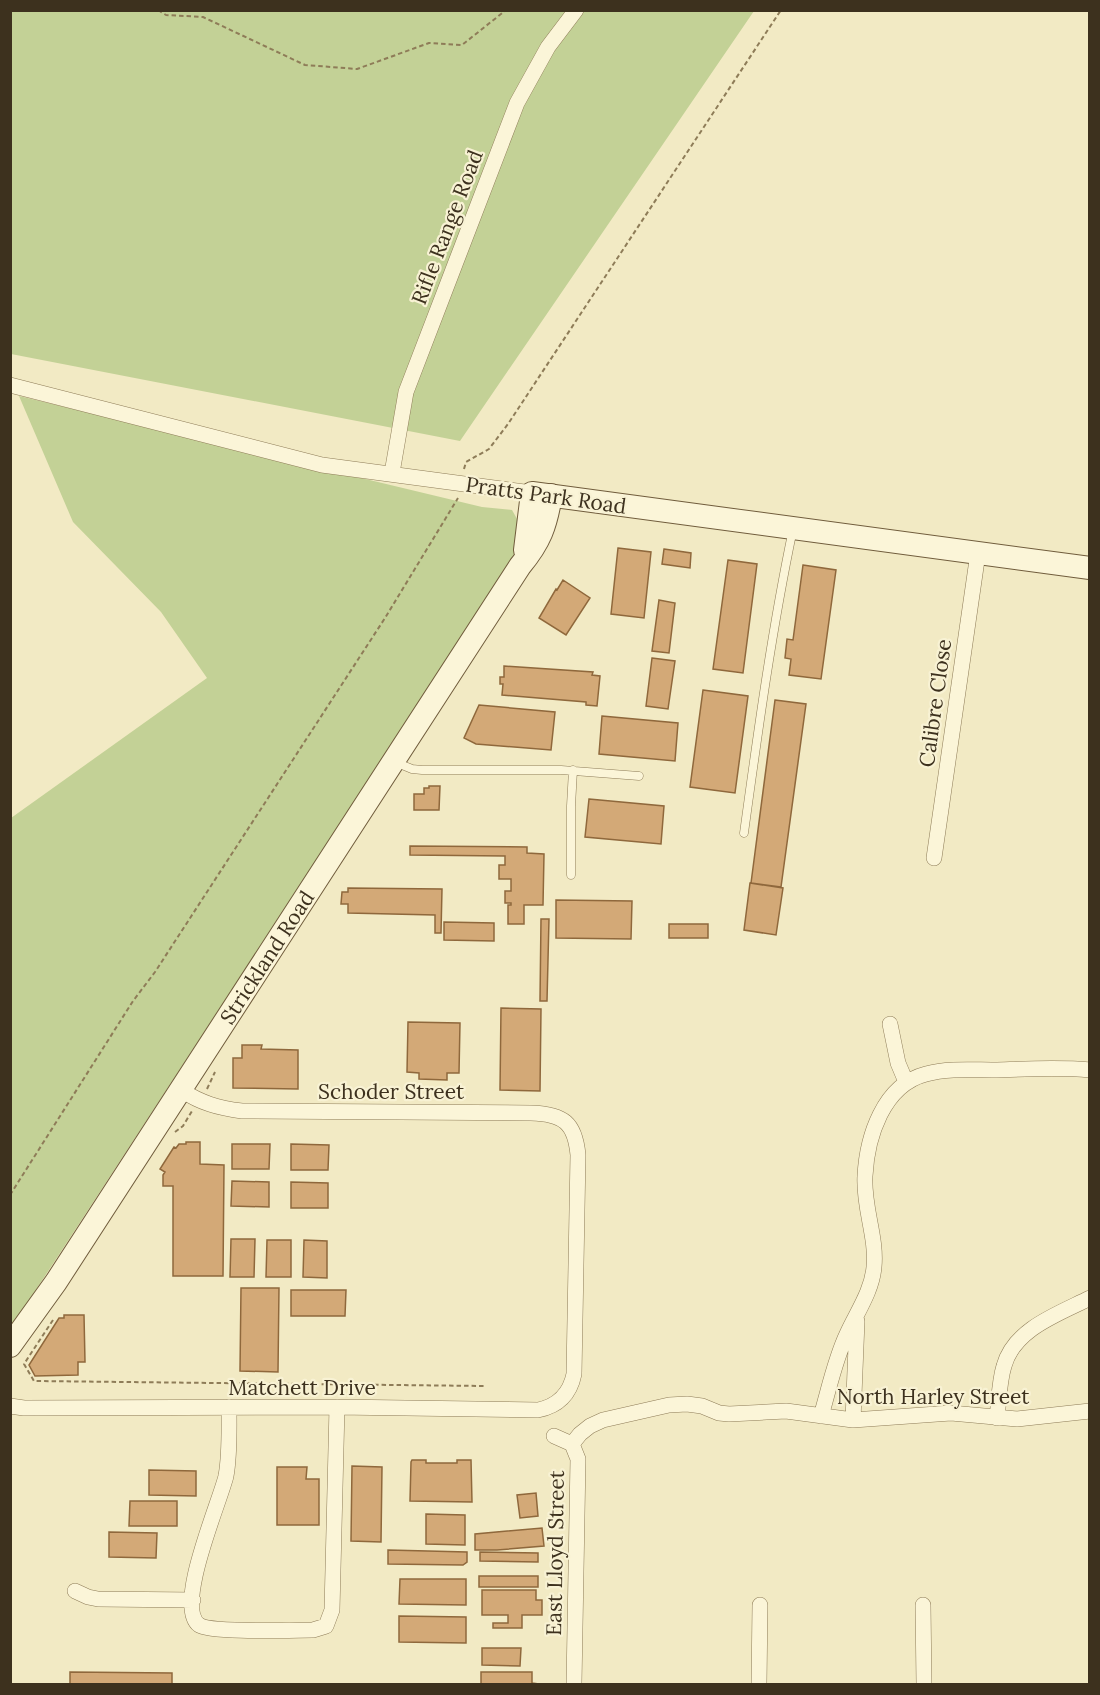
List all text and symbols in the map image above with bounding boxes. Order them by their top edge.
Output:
street label: Rifle Range Road [405,146,489,308]
street label: Pratts Park Road [464,470,628,520]
street label: Calibre Close [913,637,957,769]
street label: Strickland Road [213,885,320,1029]
street label: Schoder Street [318,1078,465,1105]
street label: Matchett Drive [228,1374,376,1401]
street label: North Harley Street [837,1383,1030,1410]
street label: East Lloyd Street [540,1469,570,1636]

